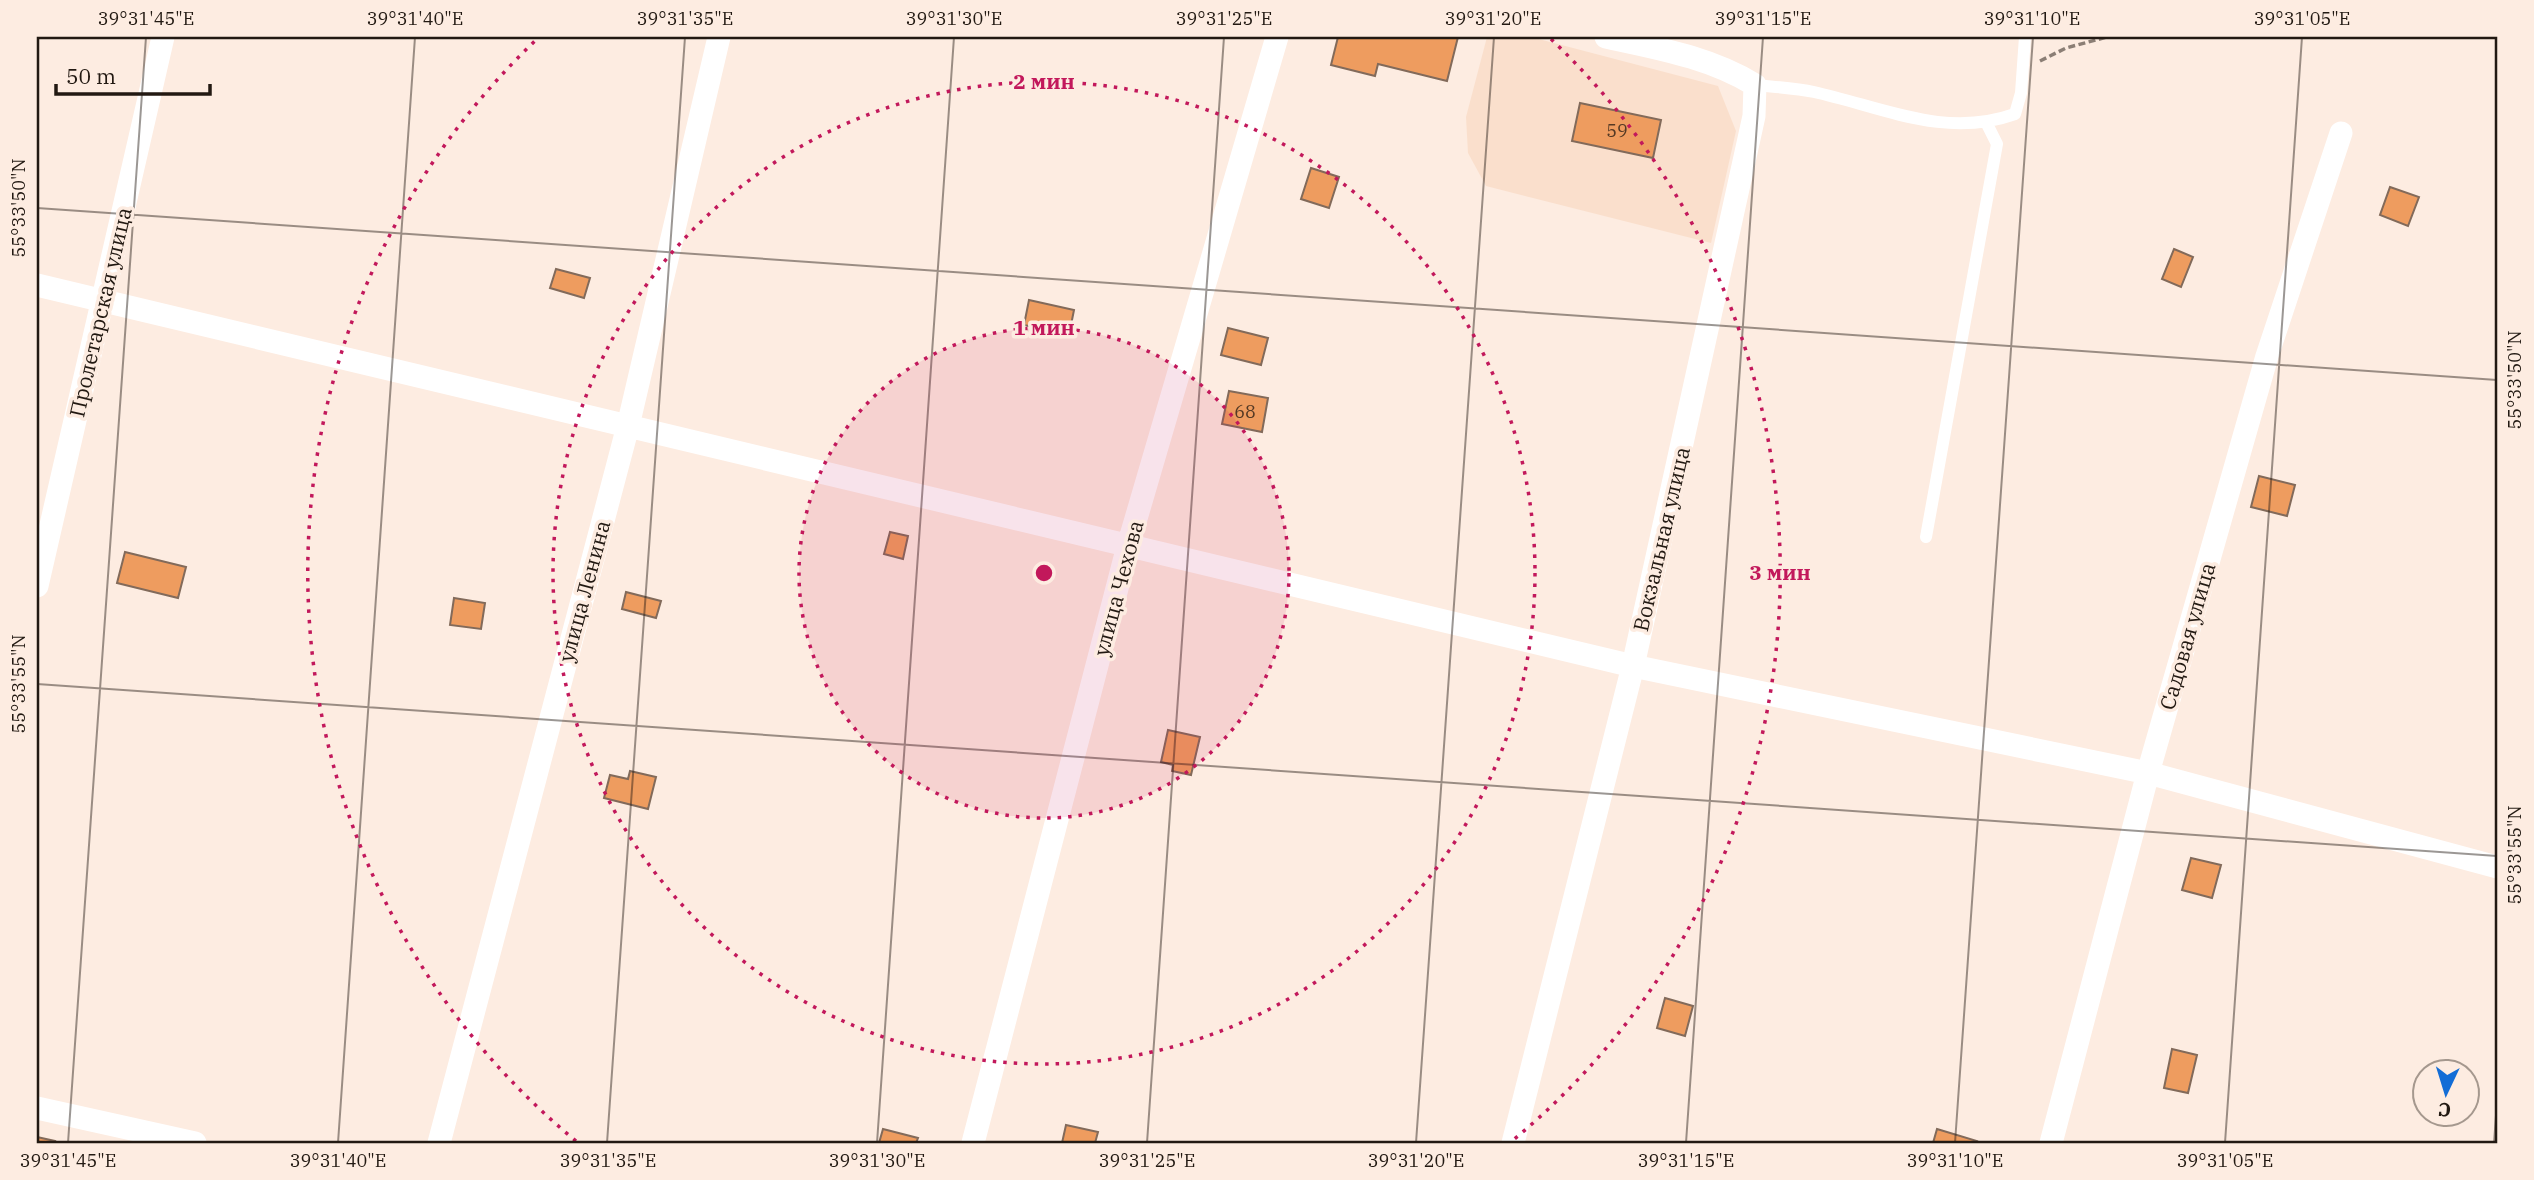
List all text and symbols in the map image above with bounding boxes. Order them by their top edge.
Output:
text: 39°31'45"E [98,7,194,30]
text: 39°31'40"E [367,7,463,30]
text: 39°31'35"E [637,7,733,30]
text: 39°31'30"E [906,7,1002,30]
text: 39°31'25"E [1176,7,1272,30]
text: 39°31'20"E [1445,7,1541,30]
text: 39°31'15"E [1715,7,1811,30]
text: 39°31'10"E [1984,7,2080,30]
text: 39°31'05"E [2254,7,2350,30]
scale bar [56,52,210,96]
text: 50 m [66,62,116,90]
text: 2 мин [1013,67,1075,95]
house number: 59 [1606,119,1628,142]
text: 55°33'50"N [7,159,30,258]
street label: Пролетарская улица [62,204,138,420]
text: 1 мин [1013,313,1075,341]
text: 55°33'50"N [2503,331,2526,430]
house number: 68 [1234,400,1256,423]
street label: Вокзальная улица [1626,444,1696,634]
street label: улица Ленина [552,517,616,665]
street label: улица Чехова [1086,517,1150,659]
text: 3 мин [1749,558,1811,586]
street label: Садовая улица [2153,559,2221,713]
centre of rings [1032,561,1056,585]
text: 55°33'55"N [7,635,30,734]
text: 55°33'55"N [2503,806,2526,905]
north arrow [2412,1058,2482,1128]
text: С [2438,1098,2452,1122]
text: 39°31'45"E [20,1149,116,1172]
text: 39°31'40"E [290,1149,386,1172]
text: 39°31'35"E [560,1149,656,1172]
text: 39°31'30"E [829,1149,925,1172]
text: 39°31'25"E [1099,1149,1195,1172]
text: 39°31'20"E [1368,1149,1464,1172]
text: 39°31'15"E [1638,1149,1734,1172]
text: 39°31'10"E [1907,1149,2003,1172]
text: 39°31'05"E [2177,1149,2273,1172]

